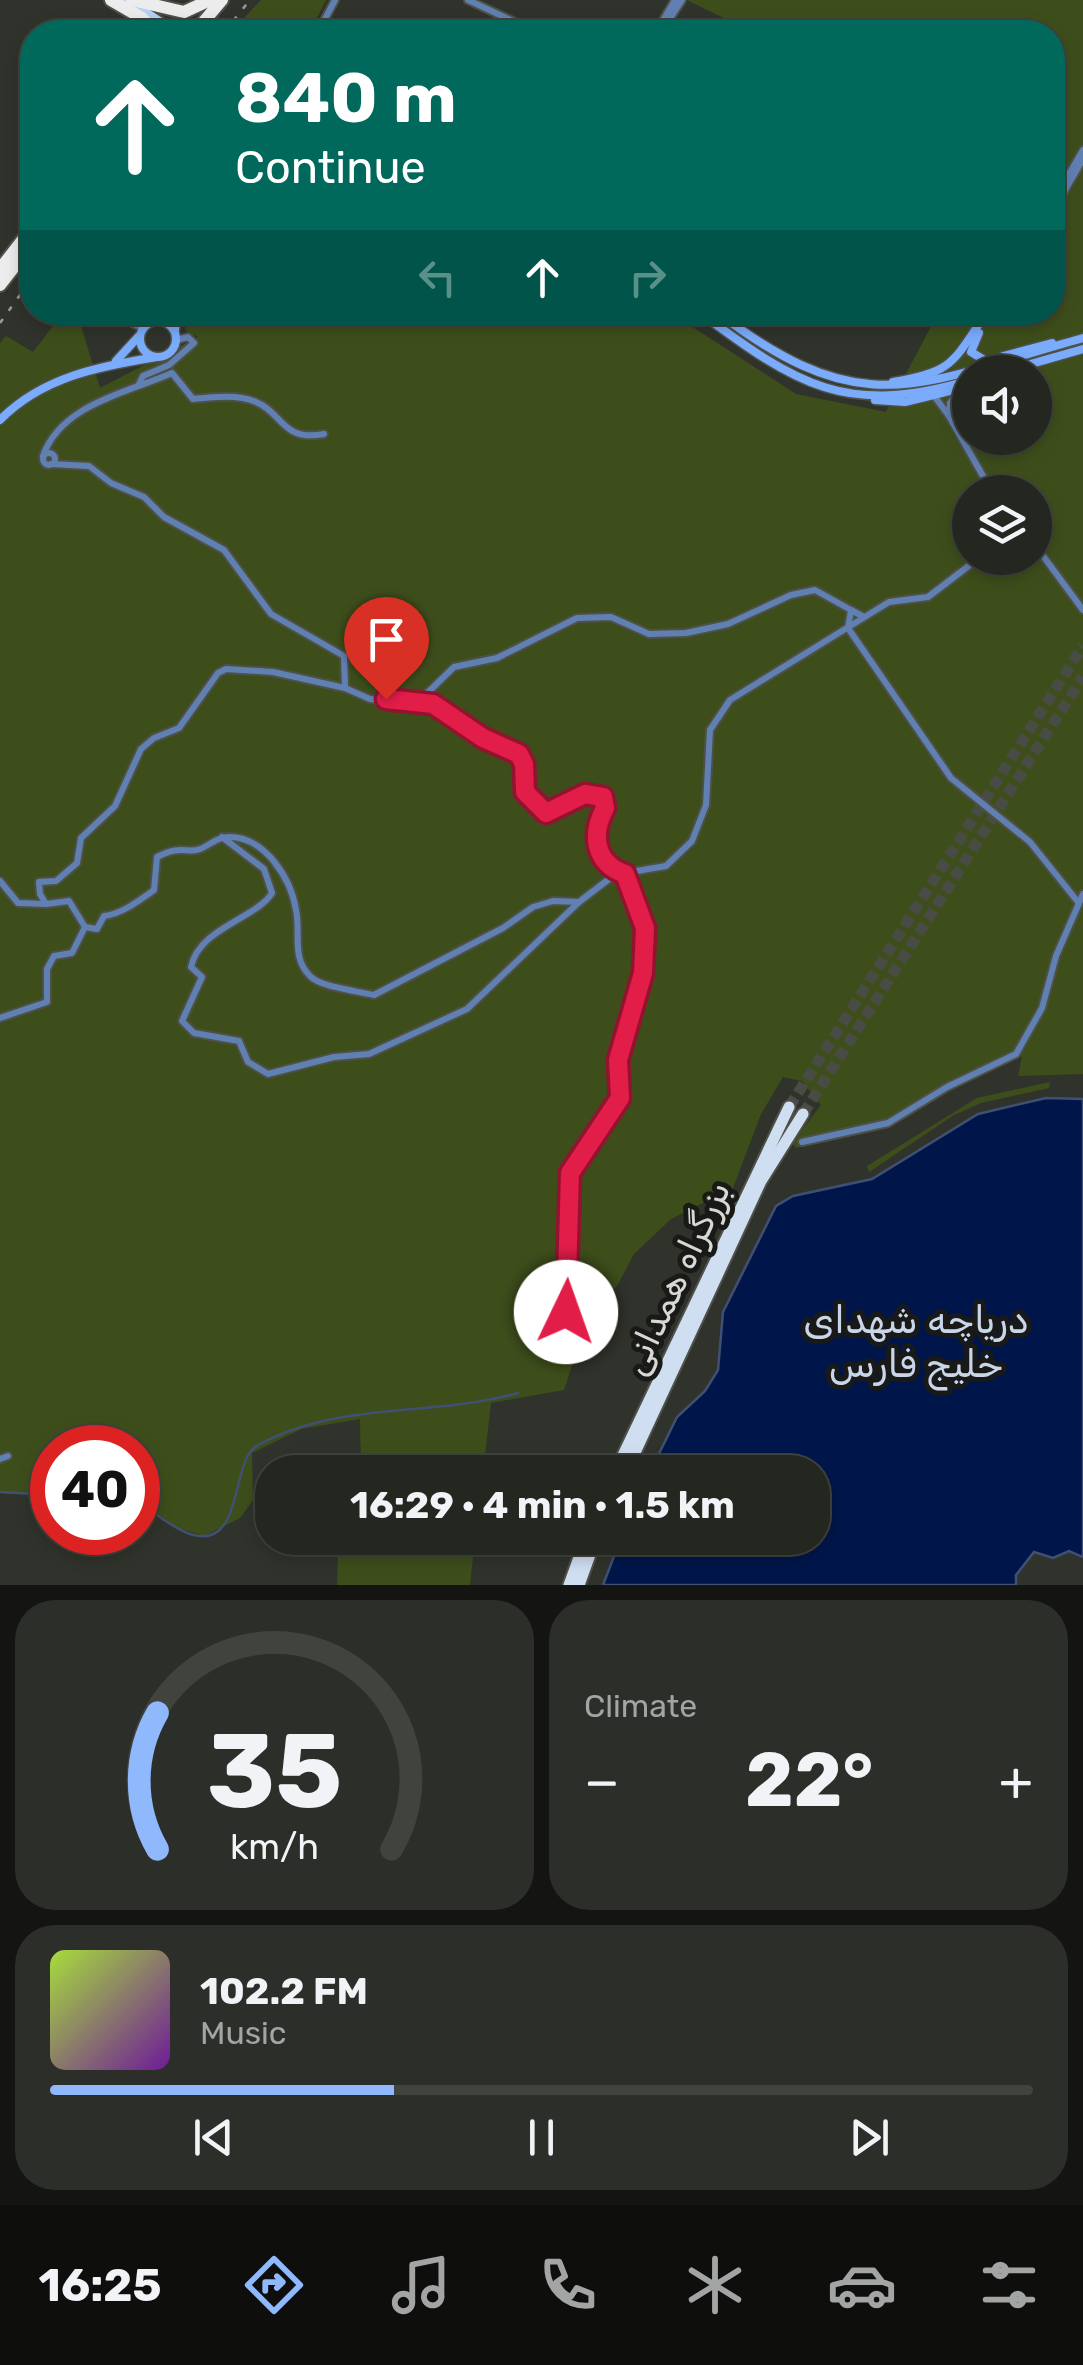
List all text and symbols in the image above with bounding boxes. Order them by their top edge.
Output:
text: 840 m [235,57,457,140]
icon: ahead [70,60,200,190]
text: Continue [235,141,426,194]
icon: left [410,250,465,305]
icon: ahead [515,250,570,305]
icon: right [620,250,675,305]
map controls [952,355,1052,575]
button: sound [952,355,1052,455]
button: layers [952,475,1052,575]
pin [344,597,429,700]
icon: arrive [359,612,414,667]
street label: بزرگراه همدانی [613,1174,739,1382]
position arrow [514,1260,618,1364]
water label: دریاچه شهدای خلیج فارس [803,1297,1029,1391]
speed limit sign: 40 [30,1425,160,1555]
text: 16:29 · 4 min · 1.5 km [350,1482,735,1528]
text: Climate [584,1687,697,1725]
text: 35 [207,1710,342,1833]
text: 22° [745,1736,873,1825]
text: − [584,1749,620,1814]
text: + [999,1749,1033,1814]
text: km/h [230,1826,319,1868]
text: 102.2 FM [200,1968,368,2014]
text: Music [200,2014,286,2052]
icon: previous [186,2110,241,2165]
icon: pause [514,2110,569,2165]
icon: next [842,2110,897,2165]
icon: directions [239,2250,309,2320]
icon: music [386,2250,456,2320]
icon: phone [533,2250,603,2320]
icon: climate [680,2250,750,2320]
icon: car [827,2250,897,2320]
icon: filters [974,2250,1044,2320]
text: 16:25 [39,2259,162,2312]

